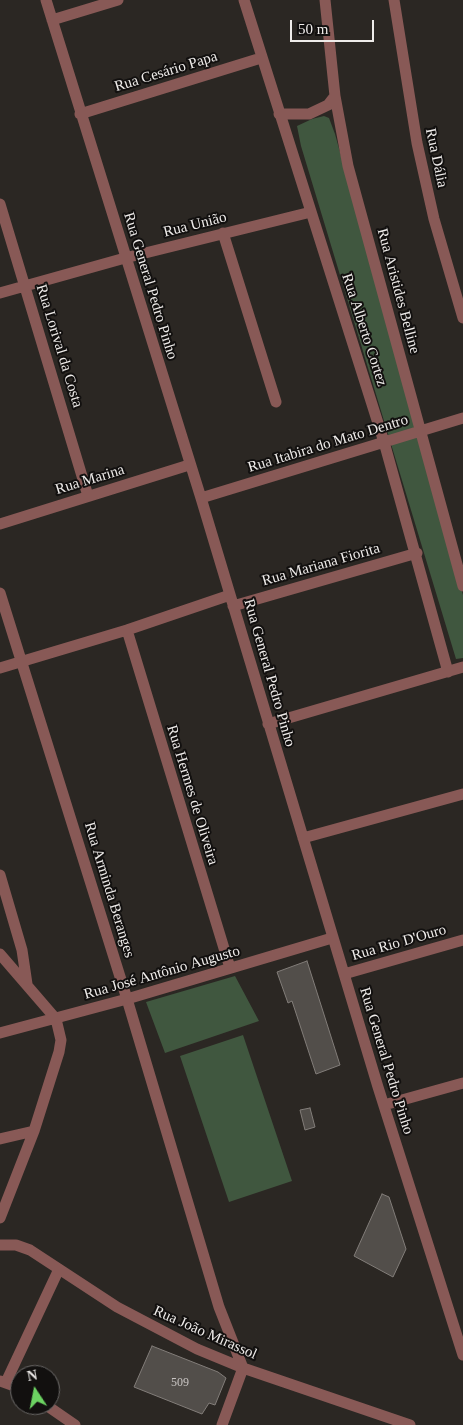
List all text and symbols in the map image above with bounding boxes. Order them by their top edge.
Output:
scale bar [293,10,377,42]
text: 50 m [298,21,328,37]
street label: Rua Cesário Papa [112,48,220,96]
street label: Rua Dália [421,127,451,189]
street label: Rua União [161,208,229,242]
street label: Rua General Pedro Pinho [119,210,181,362]
street label: Rua Aristides Belline [373,226,423,356]
street label: Rua Alberto Cortez [337,271,391,389]
street label: Rua Lorival da Costa [32,282,86,410]
street label: Rua Itabira do Mato Dentro [246,411,410,477]
street label: Rua Marina [53,461,127,499]
street label: Rua Mariana Fiorita [260,540,382,590]
street label: Rua General Pedro Pinho [239,597,299,749]
street label: Rua Hermes de Oliveira [162,723,222,867]
street label: Rua Arminda Beranges [80,820,138,960]
street label: Rua Rio D'Ouro [350,921,448,965]
street label: Rua José Antônio Augusto [82,942,242,1004]
street label: Rua General Pedro Pinho [355,985,417,1137]
street label: Rua João Mirassol [150,1302,260,1364]
north arrow [10,1365,60,1415]
text: N [26,1367,39,1384]
house number: 509 [171,1376,189,1390]

